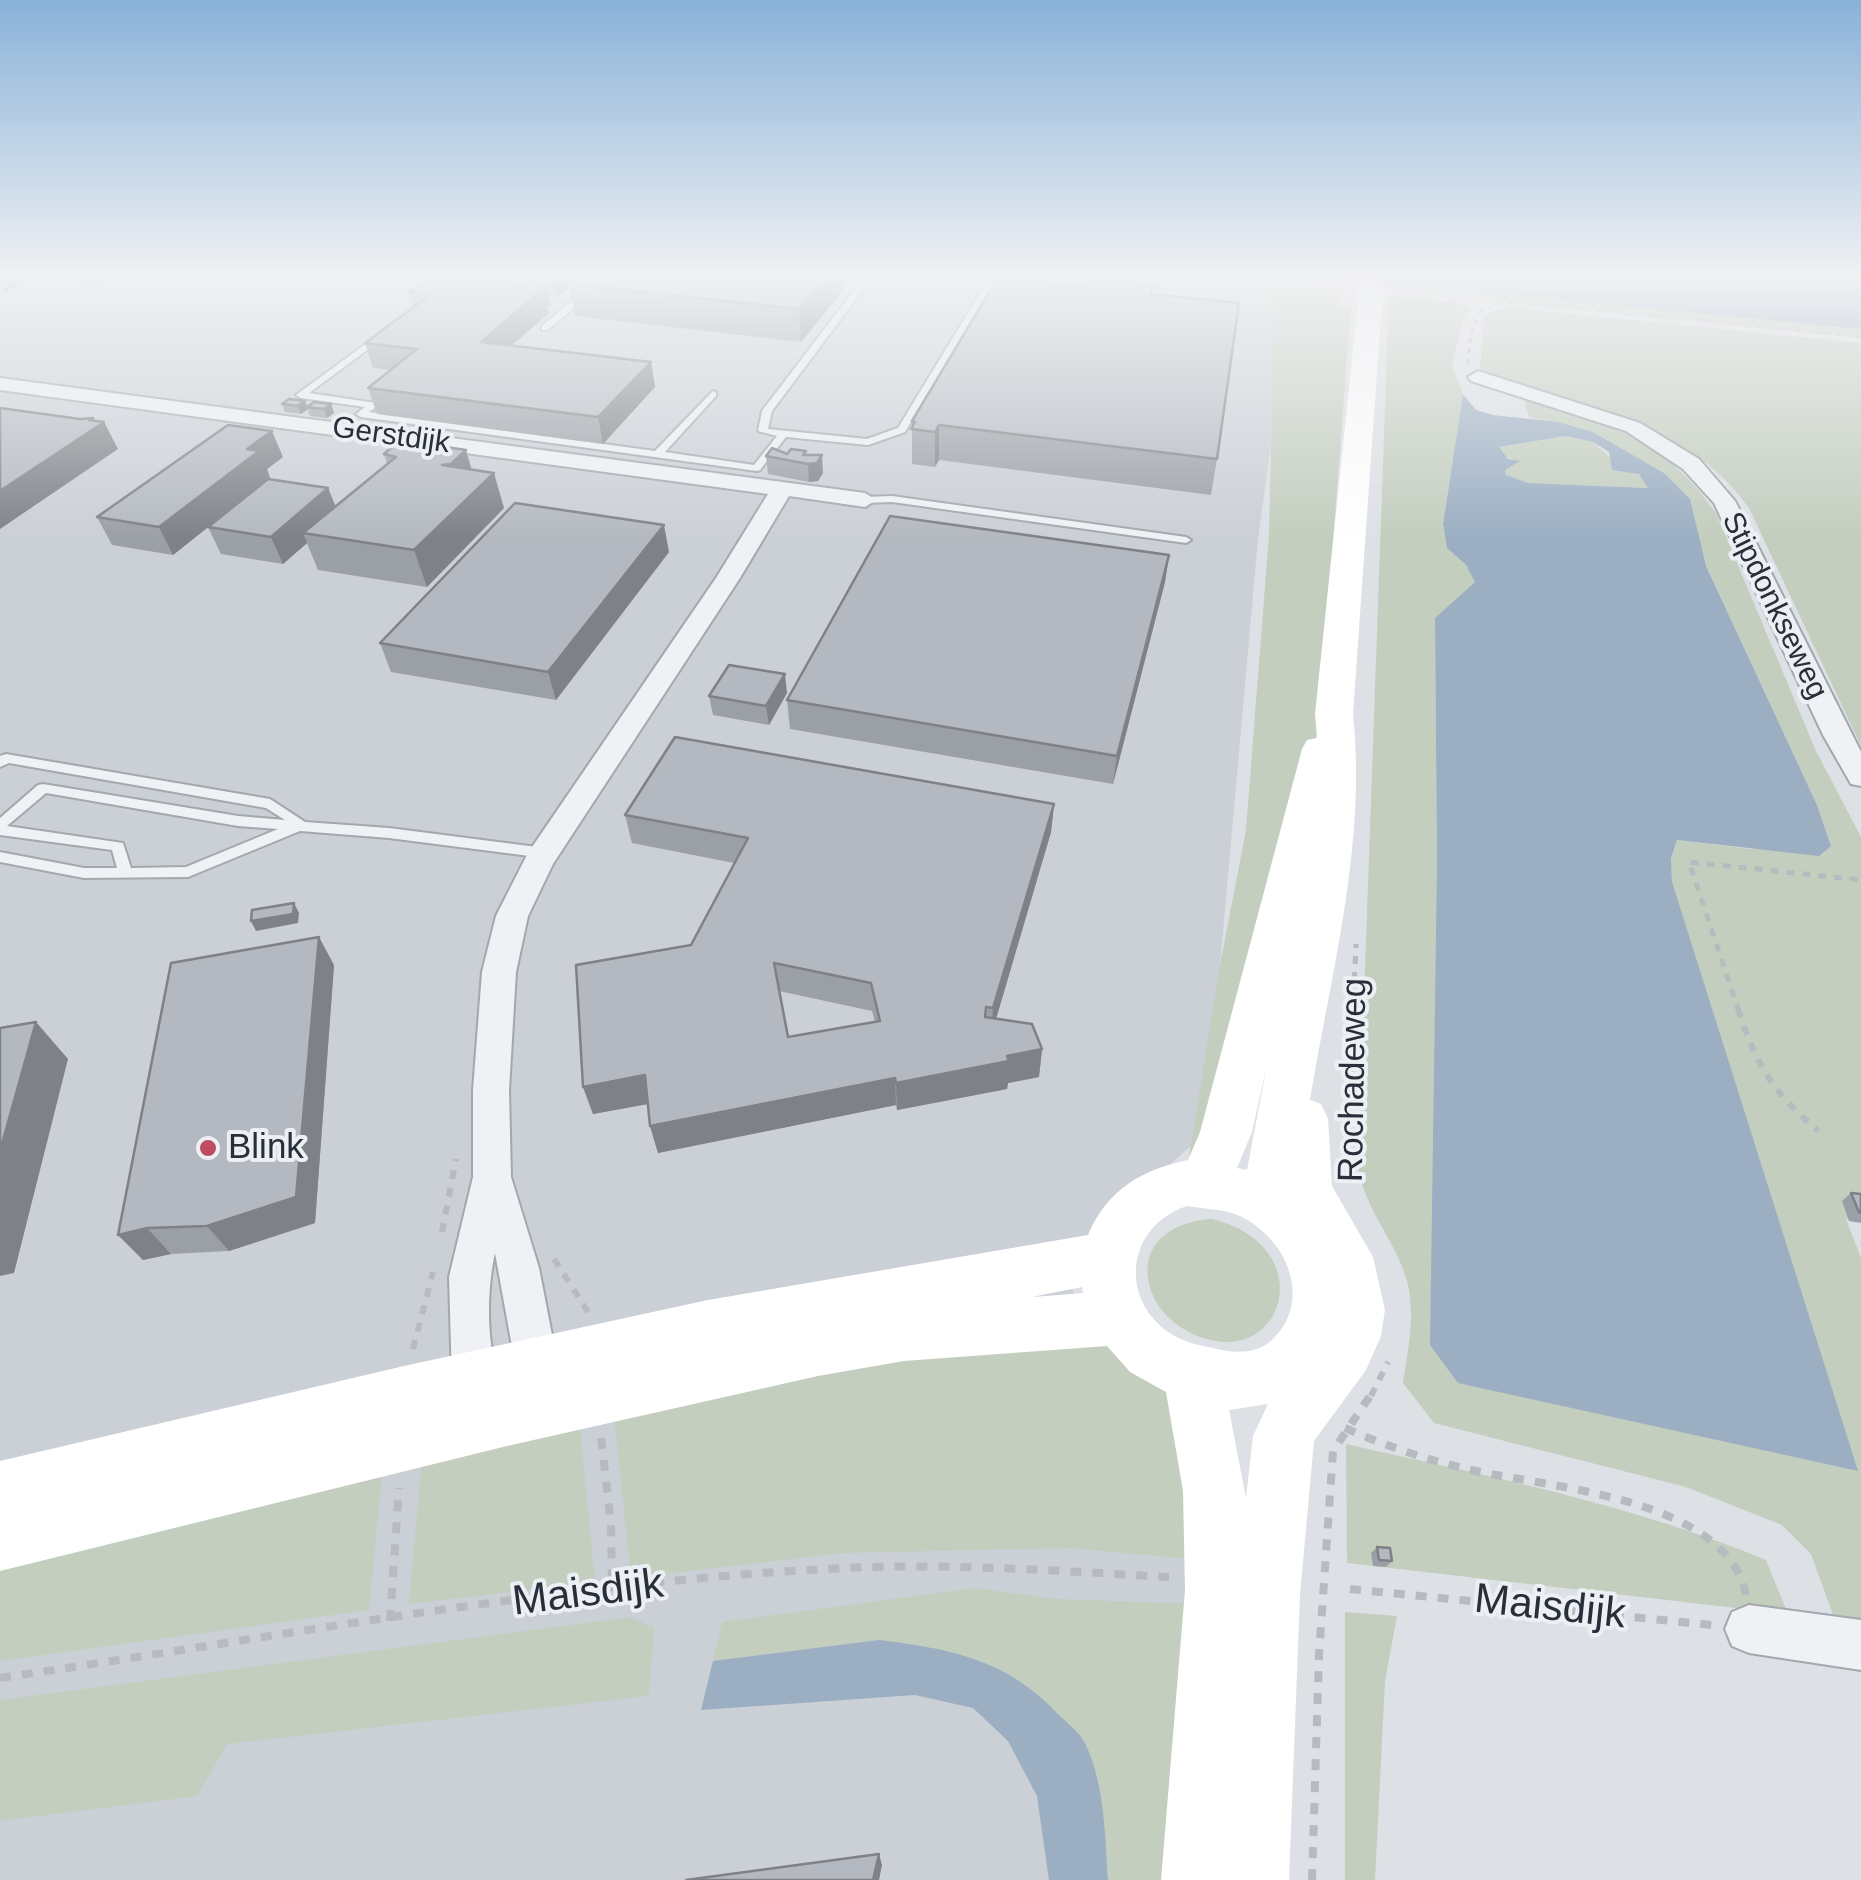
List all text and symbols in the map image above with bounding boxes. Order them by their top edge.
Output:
street label: Gerstdijk [330,410,452,462]
street label: Stipdonkseweg [1713,507,1835,705]
street label: Rochadeweg [1331,977,1377,1183]
place label: Blink [228,1127,304,1169]
marker: Blink [197,1137,219,1159]
street label: Maisdijk [510,1560,666,1628]
street label: Maisdijk [1472,1575,1628,1641]

